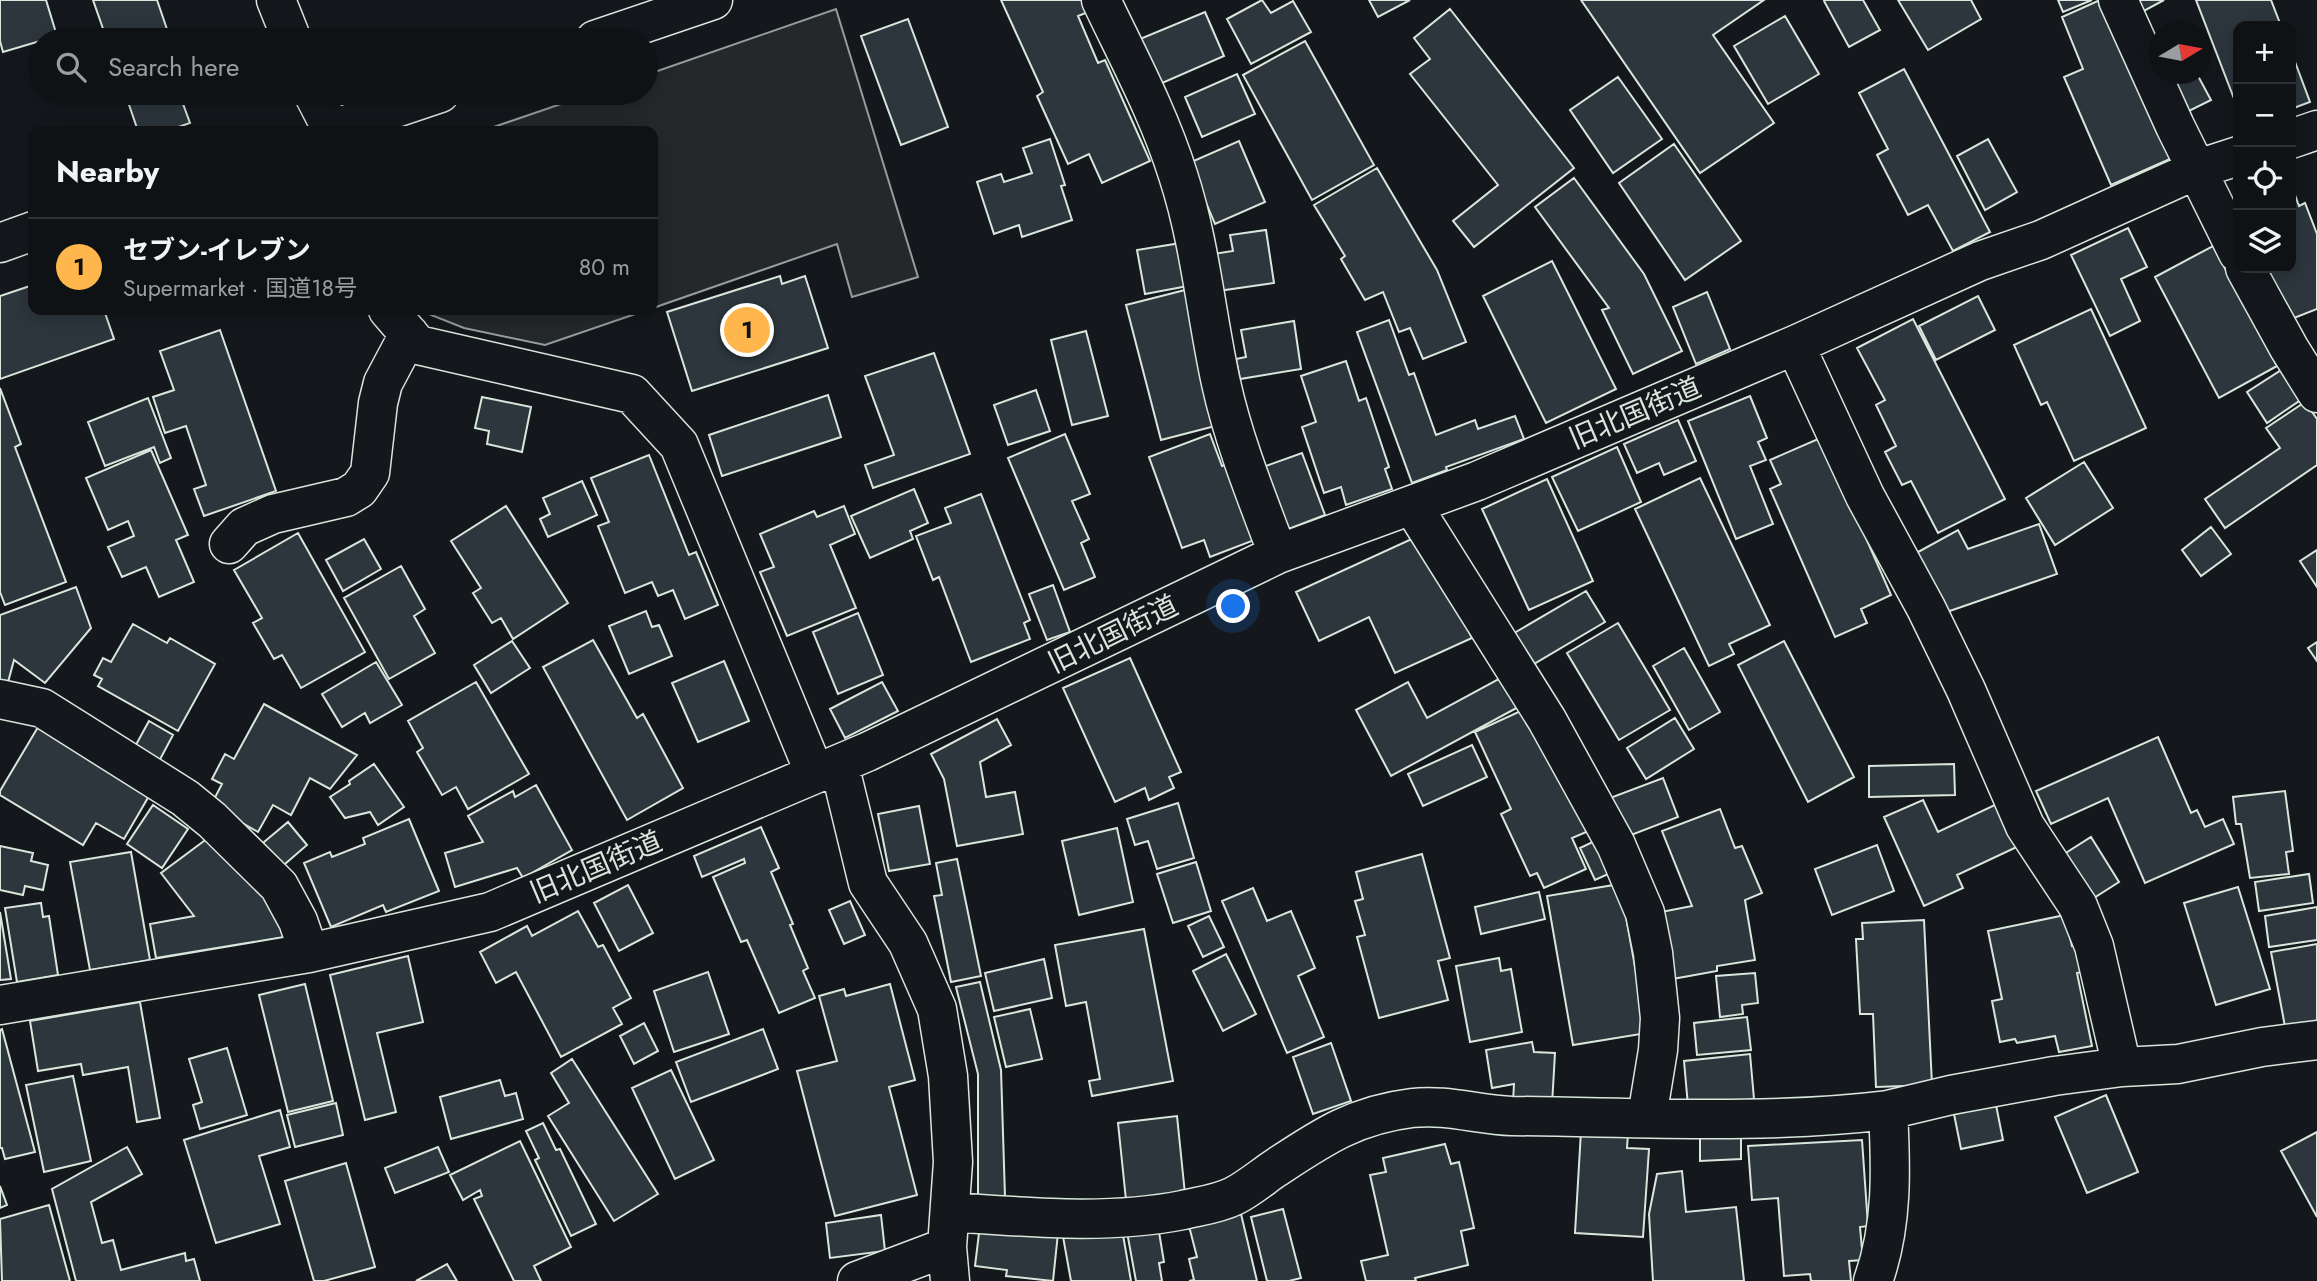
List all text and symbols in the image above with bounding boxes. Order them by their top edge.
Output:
north arrow [2149,21,2212,84]
map controls [2233,21,2296,273]
button: + [2233,21,2296,84]
search box [28,28,658,105]
icon: search [52,48,90,86]
text: Search here [108,48,240,86]
button: − [2233,84,2296,147]
button: locate [2233,147,2296,210]
text: Nearby [56,150,159,193]
button: layers [2233,210,2296,273]
text: セブン-イレブン [123,231,311,269]
text: 1 [73,250,85,284]
text: 80 m [579,250,630,284]
text: Supermarket · 国道18号 [123,271,357,305]
pin: 1 [724,304,770,356]
street label: 旧北国街道 [1563,367,1707,459]
street label: 旧北国街道 [1041,585,1185,683]
your location [1216,589,1250,623]
street label: 旧北国街道 [524,821,668,913]

